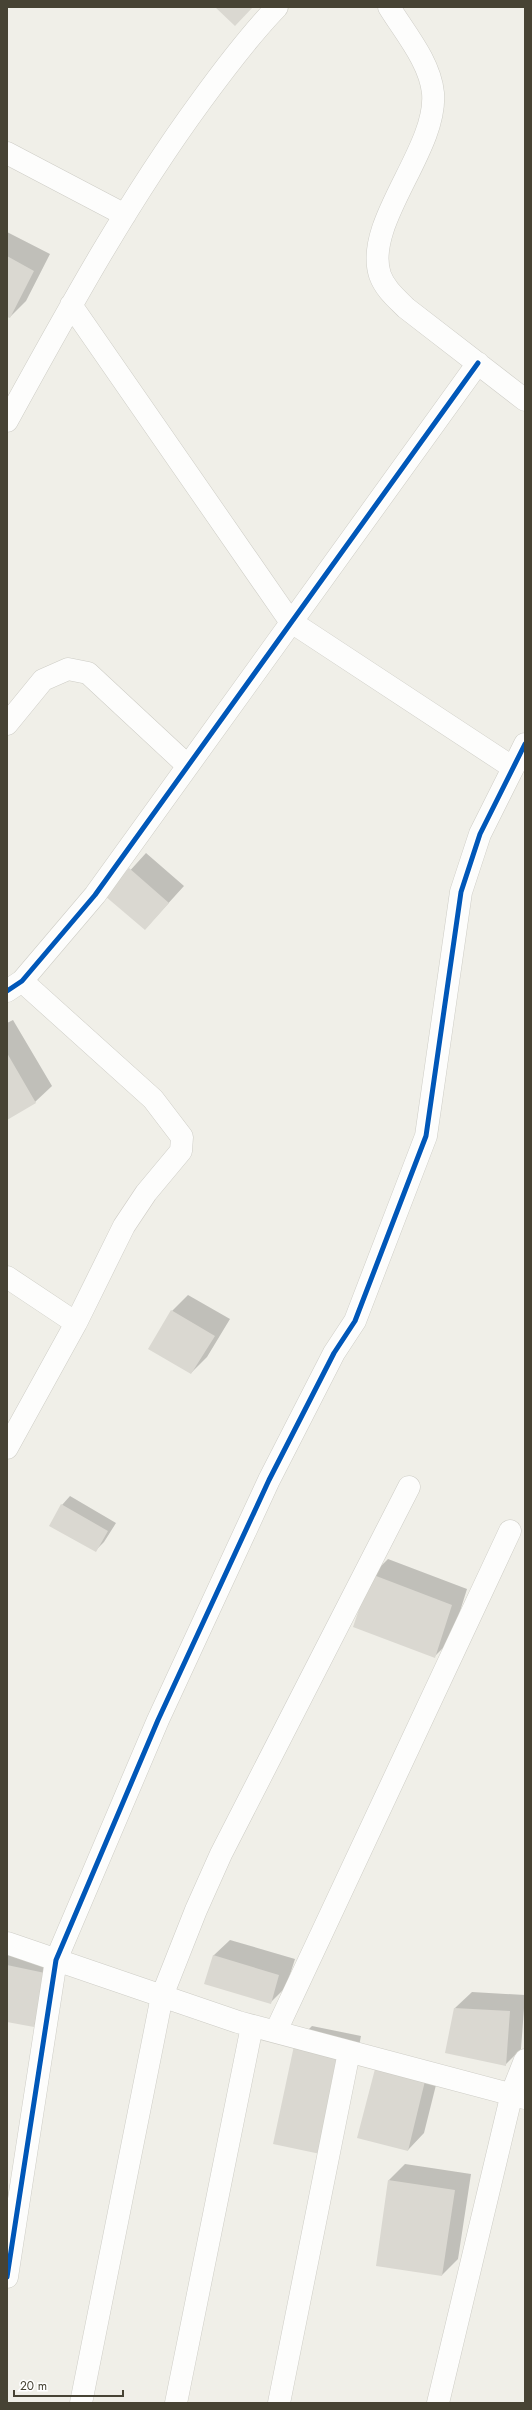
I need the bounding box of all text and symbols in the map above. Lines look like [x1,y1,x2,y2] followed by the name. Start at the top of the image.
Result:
[14,2372,123,2398] scale bar
[20,2377,47,2395] text: 20 m

